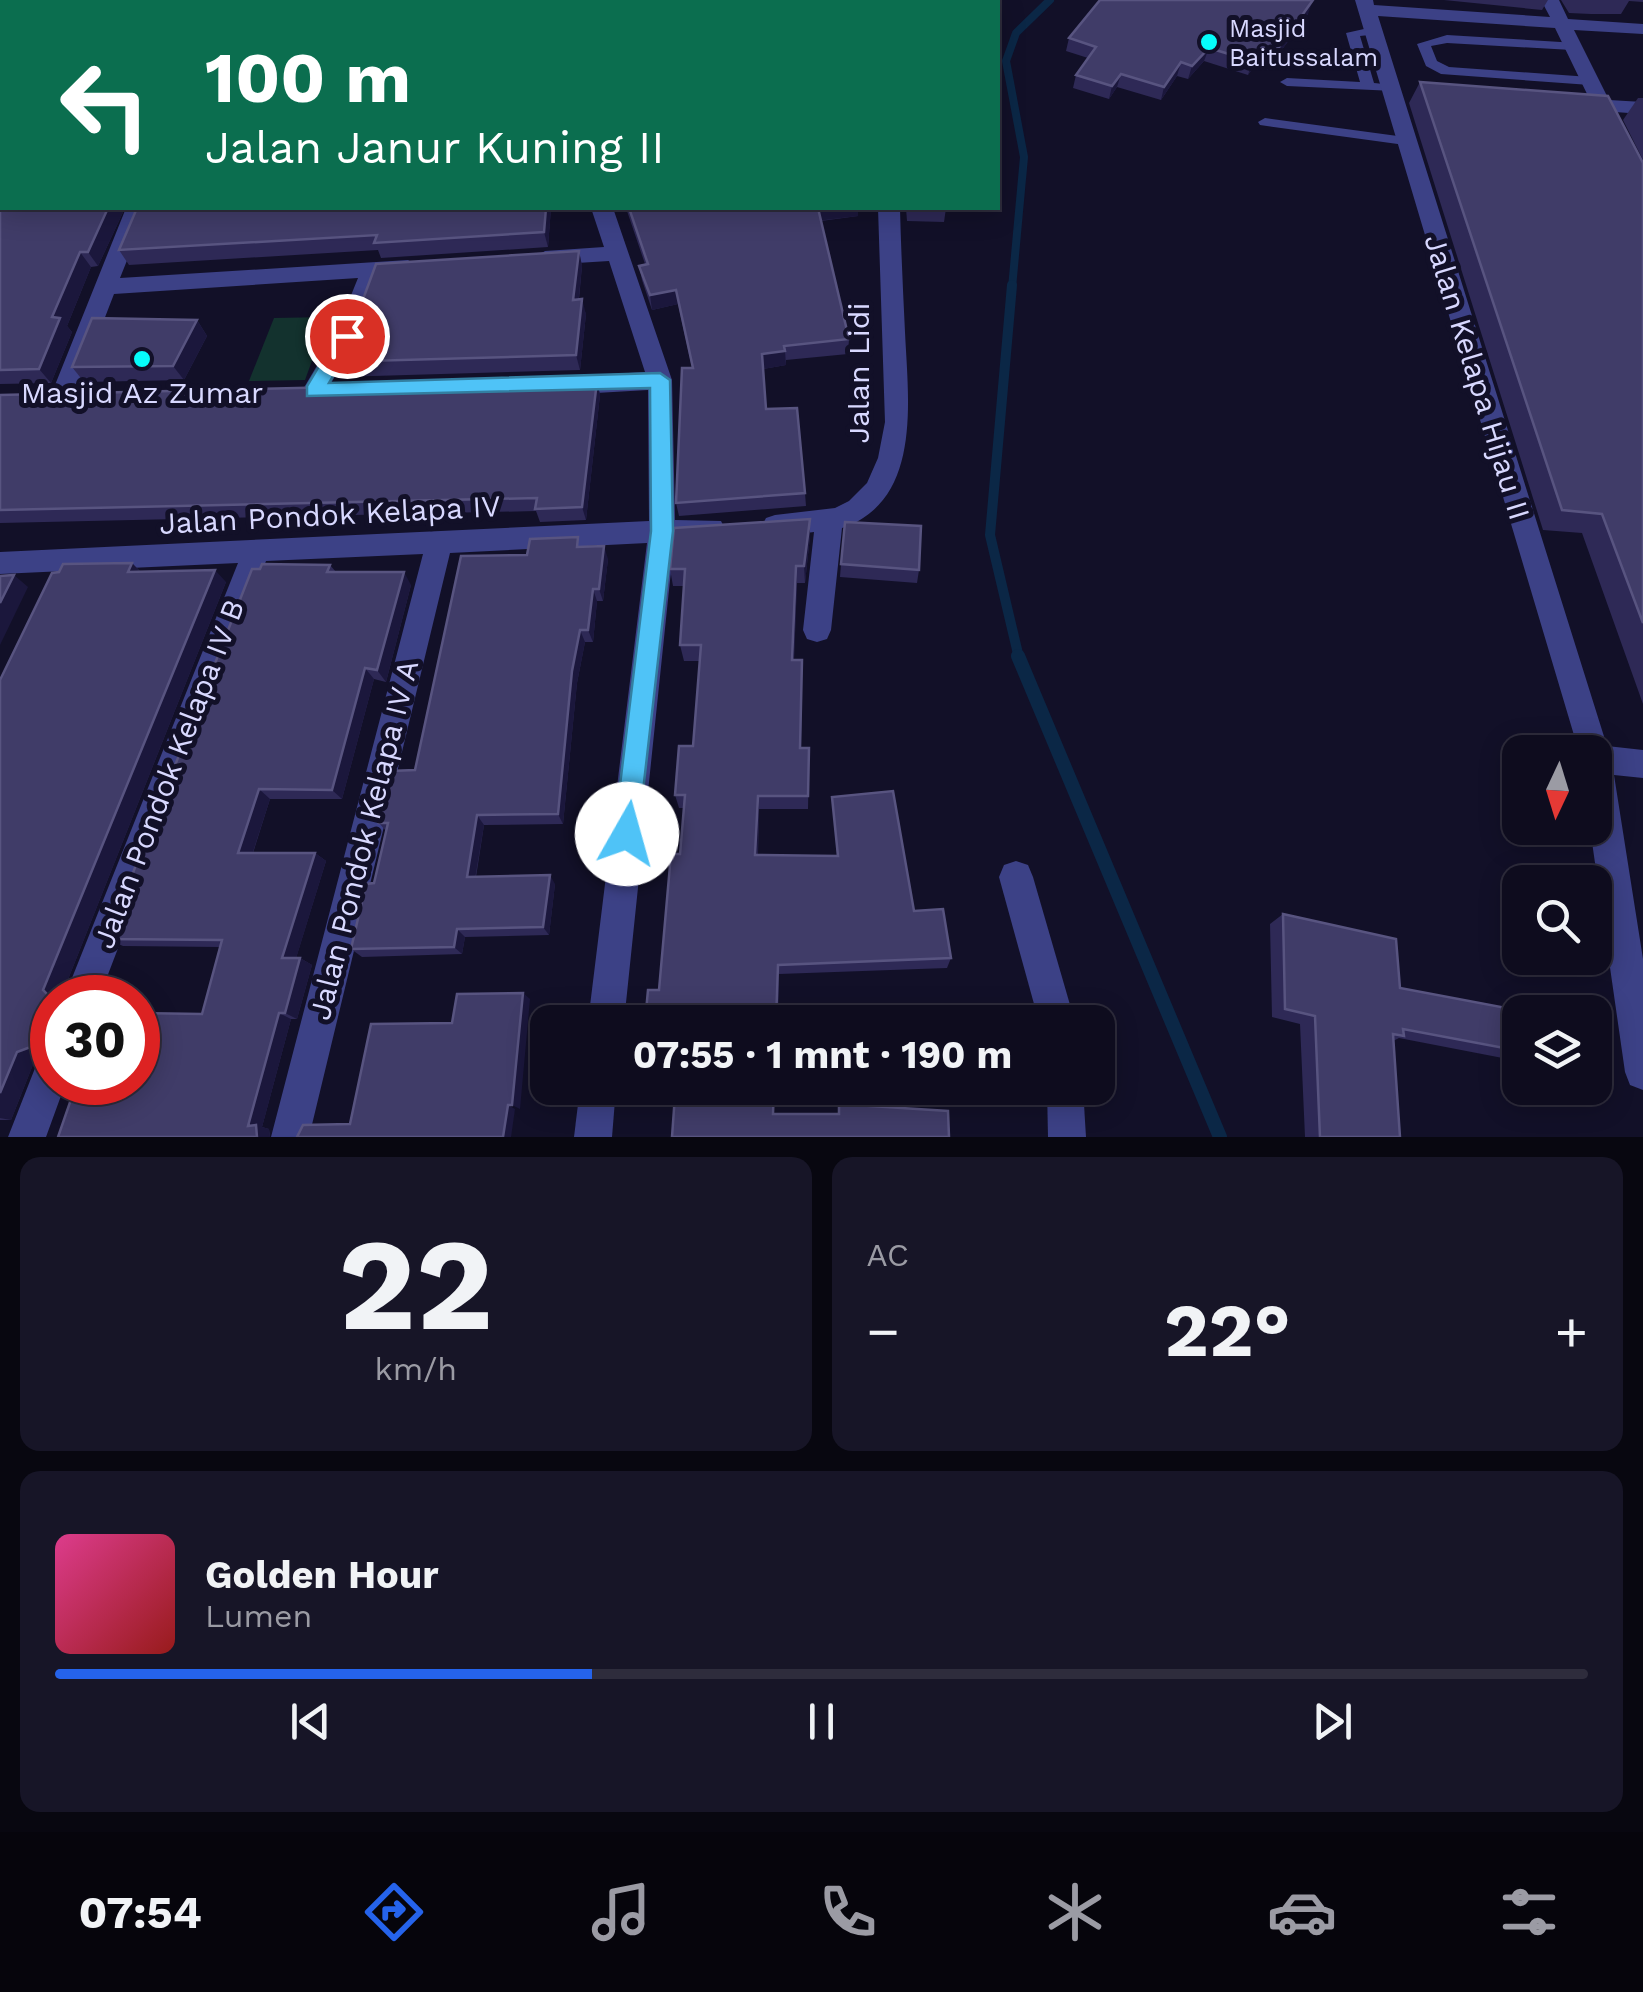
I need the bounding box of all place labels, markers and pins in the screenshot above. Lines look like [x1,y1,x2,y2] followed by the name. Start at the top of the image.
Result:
[1229,14,1378,72] place label: Masjid Baitussalam
[1198,31,1220,53] marker: Masjid Baitussalam
[305,294,390,379] pin
[131,348,153,370] marker: Masjid Az Zumar
[21,375,263,410] place label: Masjid Az Zumar

